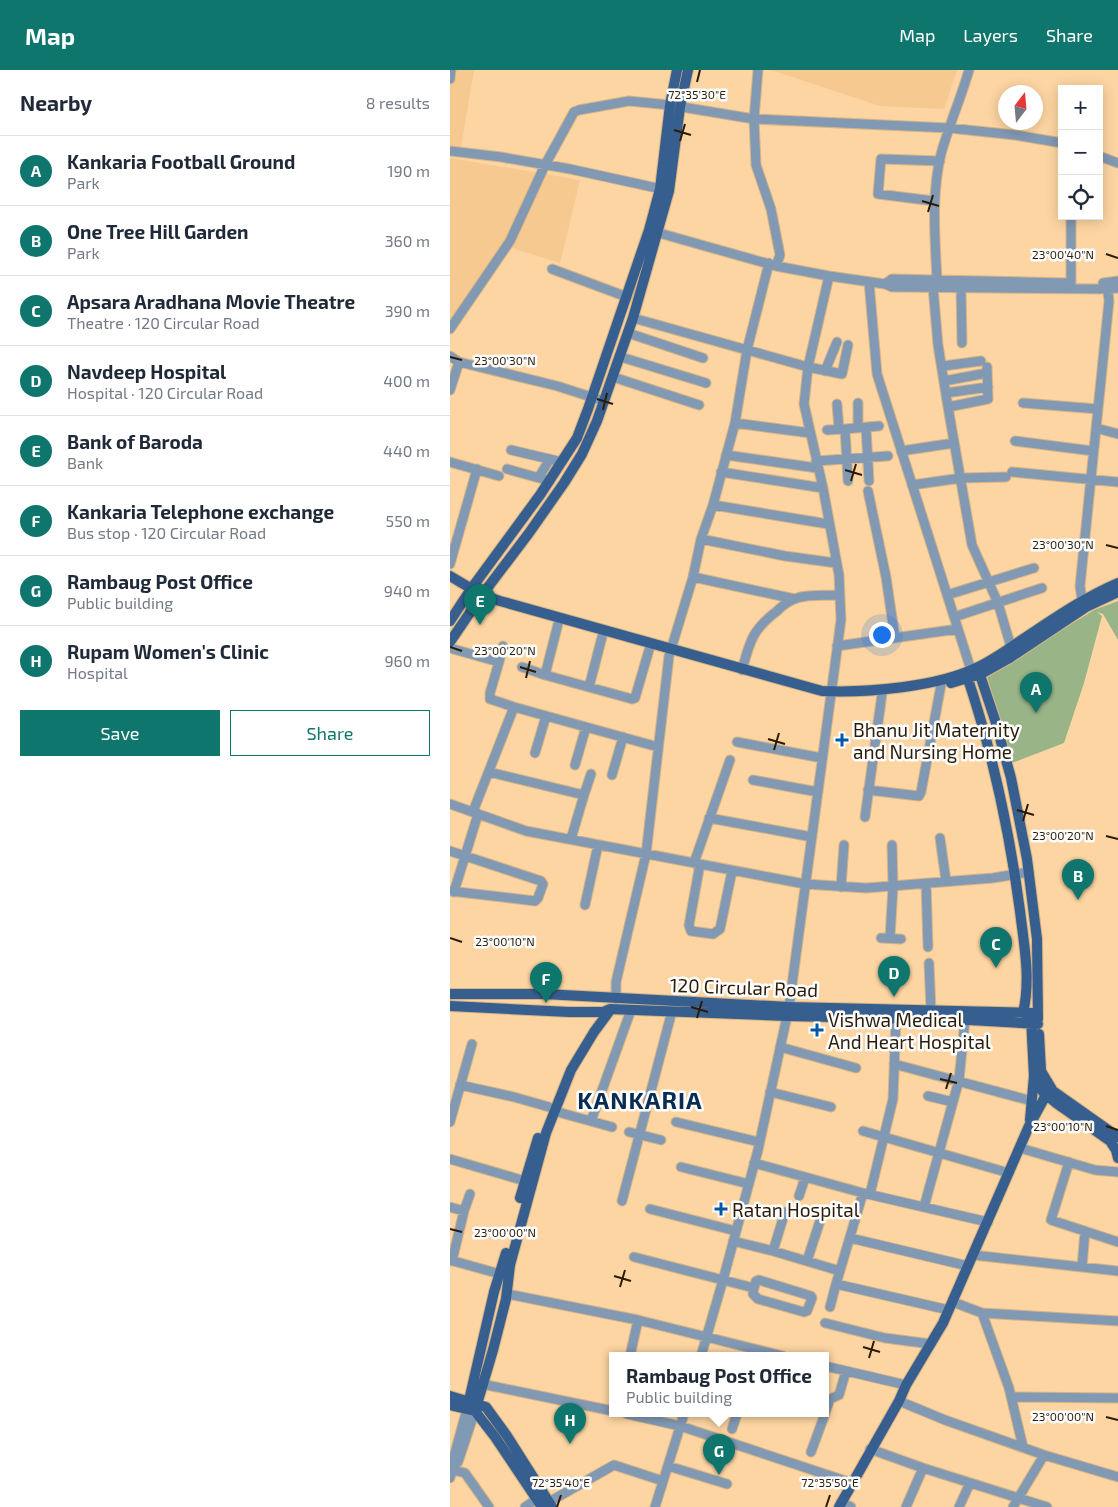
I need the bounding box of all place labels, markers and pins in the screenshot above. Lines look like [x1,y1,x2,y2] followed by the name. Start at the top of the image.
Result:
[464,584,496,625] pin: E
[1020,672,1052,713] pin: A
[853,718,1020,763] place label: Bhanu Jit Maternity and Nursing Home
[835,733,849,747] marker: Bhanu Jit Maternity and Nursing Home
[1062,859,1094,900] pin: B
[980,927,1012,968] pin: C
[878,956,910,997] pin: D
[530,962,562,1003] pin: F
[828,1008,991,1053] place label: Vishwa Medical And Heart Hospital
[810,1023,824,1037] marker: Vishwa Medical And Heart Hospital
[732,1198,860,1221] place label: Ratan Hospital
[714,1202,728,1216] marker: Ratan Hospital
[554,1403,586,1444] pin: H
[703,1434,735,1475] pin: G

